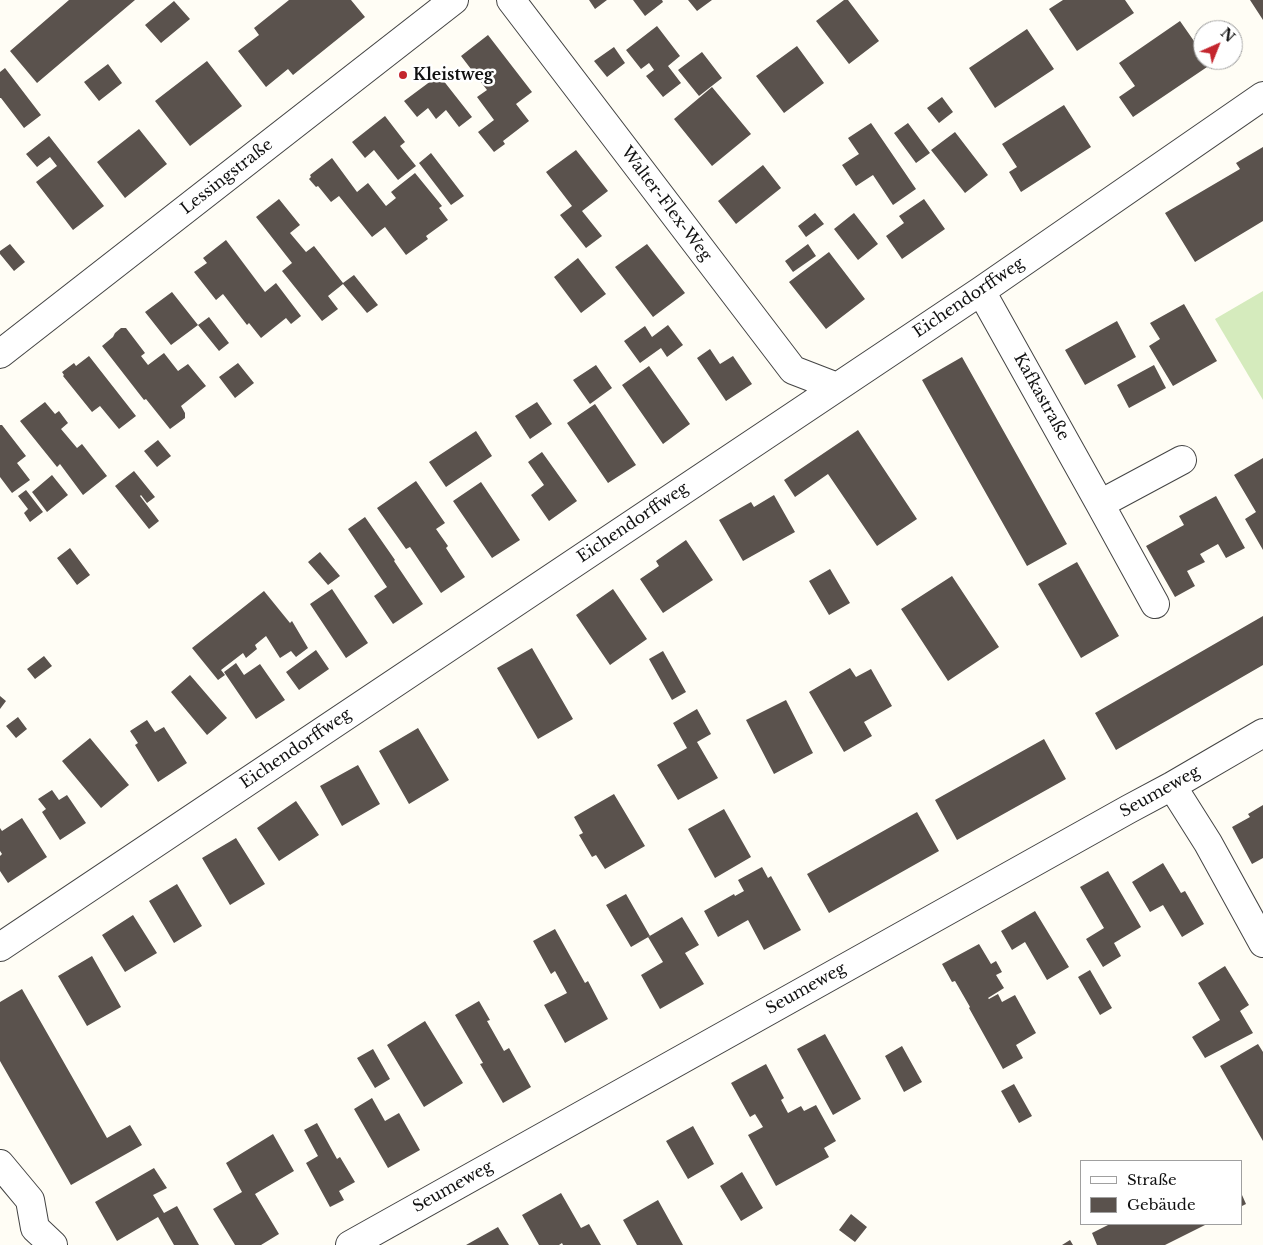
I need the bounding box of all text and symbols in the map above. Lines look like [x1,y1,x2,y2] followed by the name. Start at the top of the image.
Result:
[1193,20,1243,70] north arrow
[1217,24,1239,46] text: N
[413,65,494,85] place label: Kleistweg
[397,69,409,81] marker: Kleistweg
[177,135,277,219] street label: Lessingstraße
[617,143,715,265] street label: Walter-Flex-Weg
[910,254,1028,342] street label: Eichendorffweg
[1009,350,1073,444] street label: Kafkastraße
[574,479,692,567] street label: Eichendorffweg
[237,705,355,793] street label: Eichendorffweg
[1117,762,1203,822] street label: Seumeweg
[763,959,849,1019] street label: Seumeweg
[410,1157,496,1217] street label: Seumeweg
[1080,1160,1243,1225] legend
[1127,1170,1177,1189] text: Straße
[1127,1195,1196,1214] text: Gebäude

